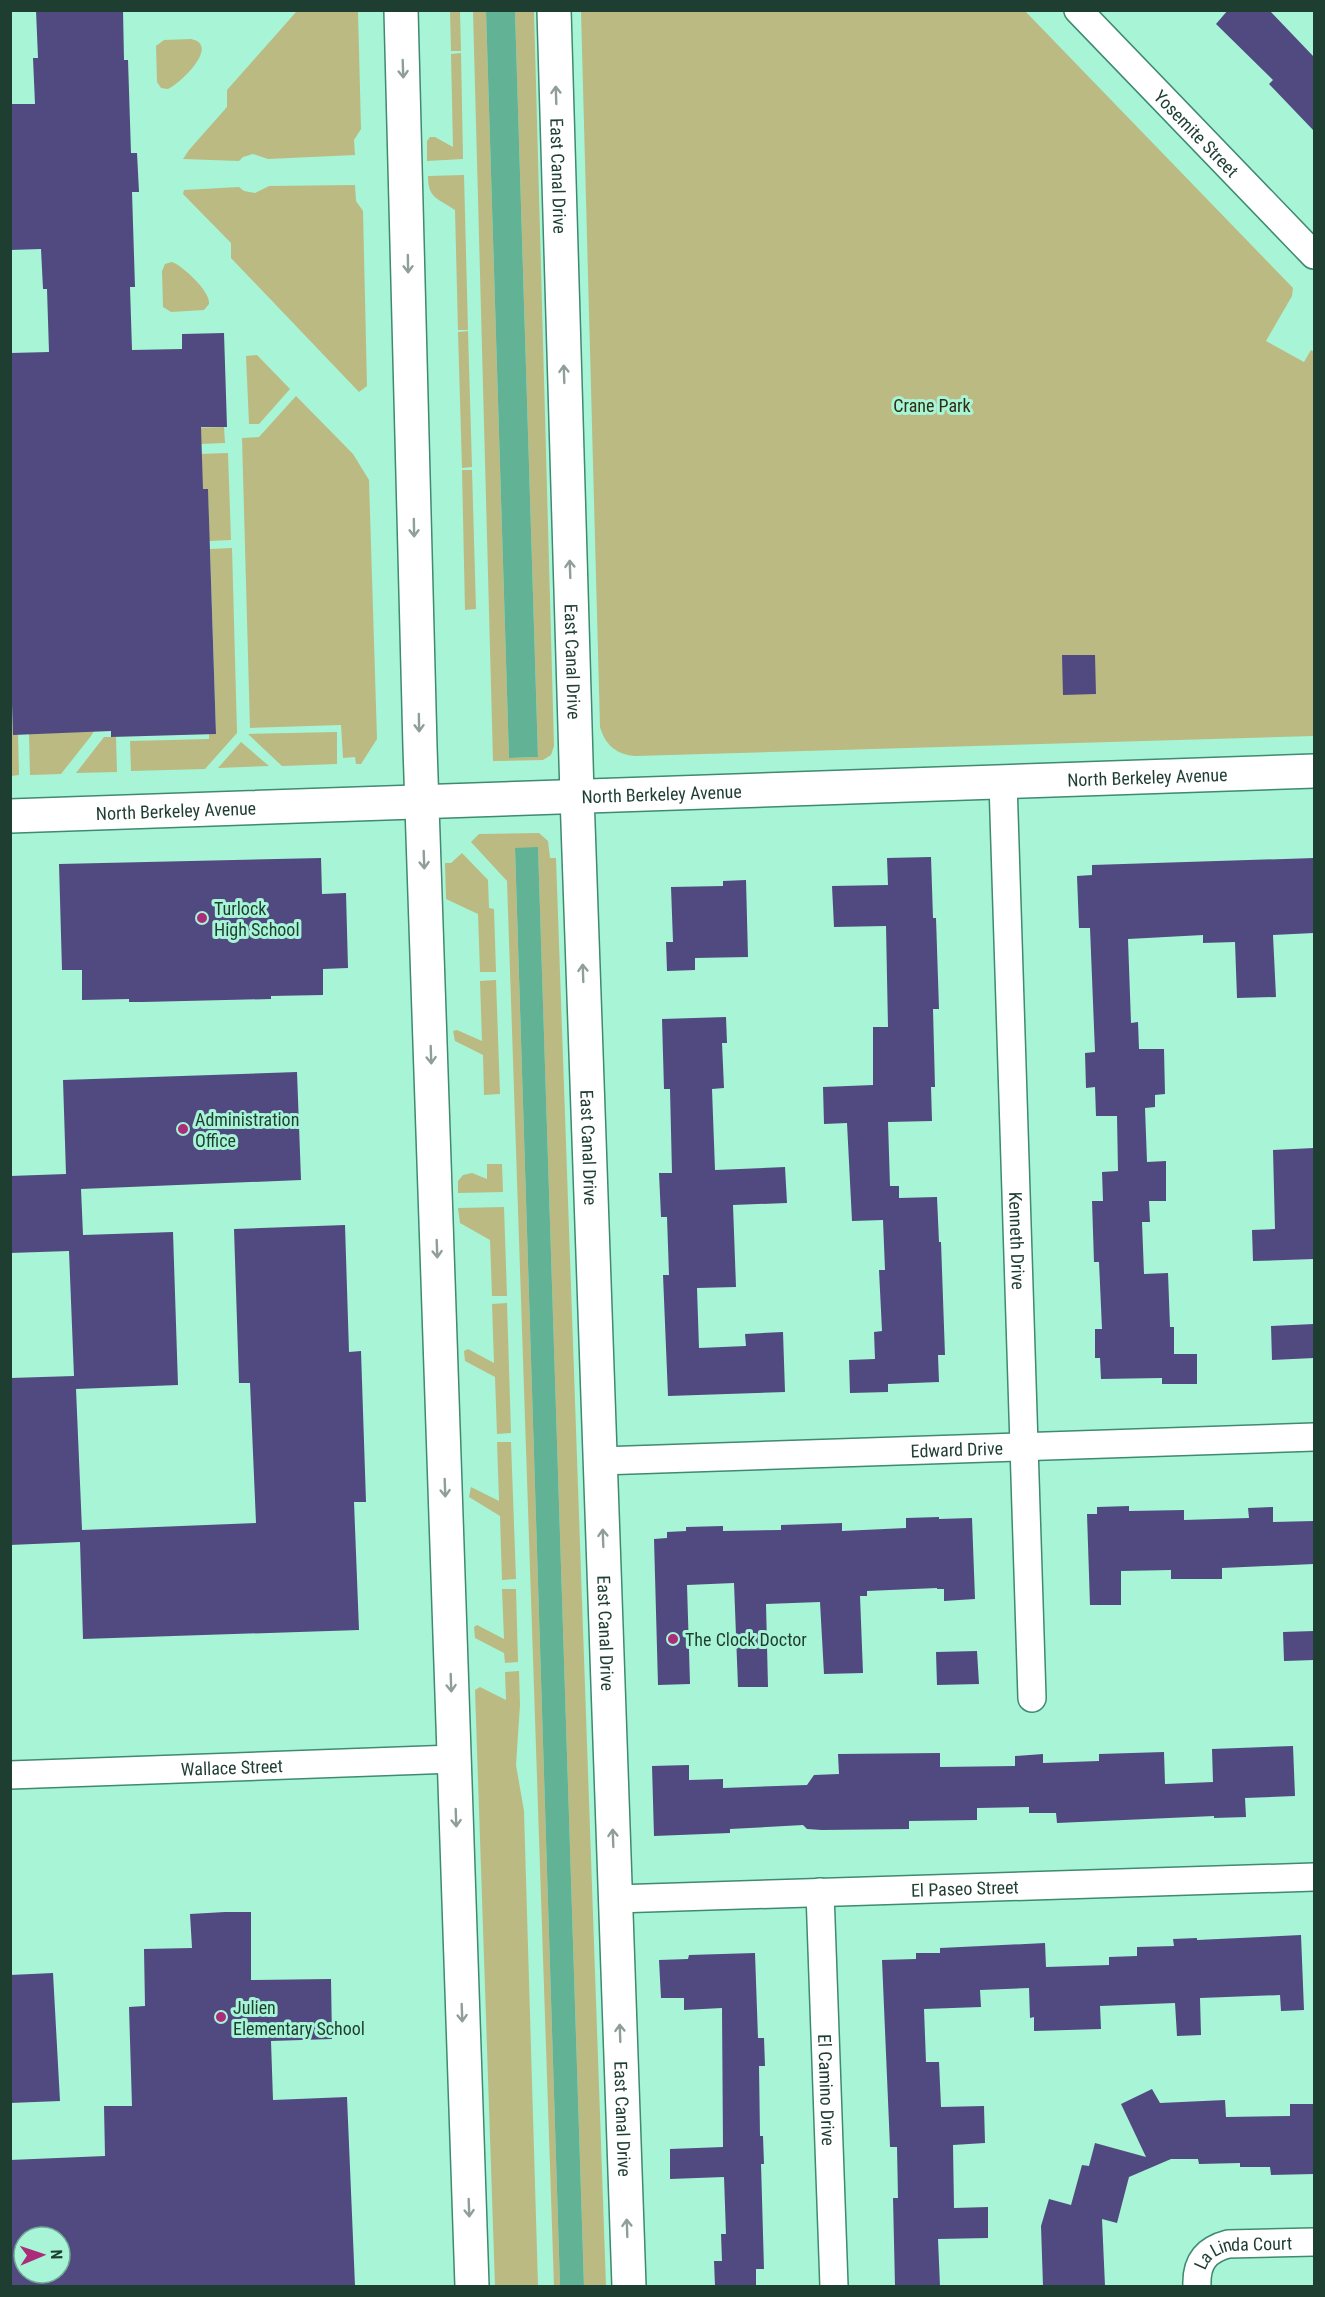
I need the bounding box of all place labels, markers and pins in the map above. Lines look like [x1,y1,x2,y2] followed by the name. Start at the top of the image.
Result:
[214,898,300,940] place label: Turlock High School
[195,911,209,925] marker: Turlock High School
[195,1109,299,1151] place label: Administration Office
[176,1122,190,1136] marker: Administration Office
[685,1629,807,1650] place label: The Clock Doctor
[666,1632,680,1646] marker: The Clock Doctor
[233,1997,365,2039] place label: Julien Elementary School
[214,2010,228,2024] marker: Julien Elementary School

